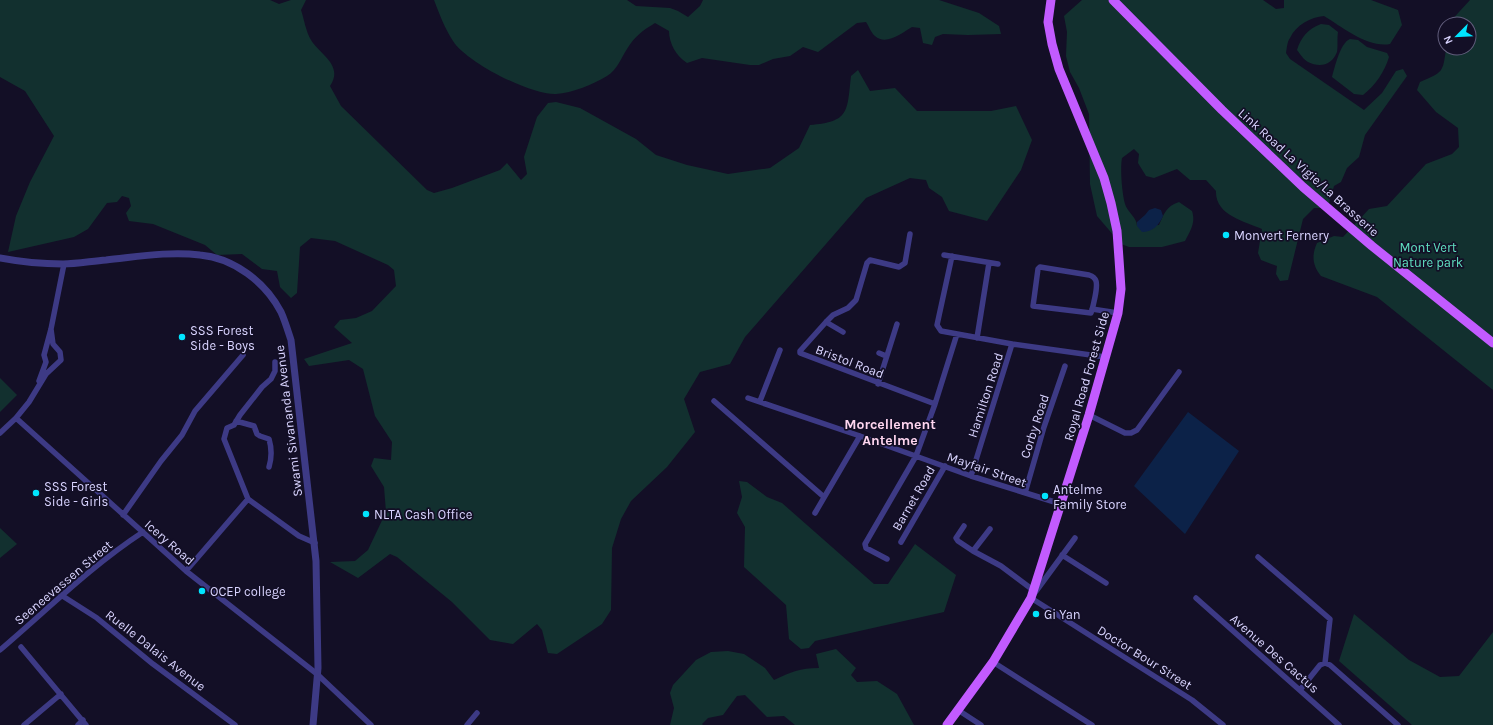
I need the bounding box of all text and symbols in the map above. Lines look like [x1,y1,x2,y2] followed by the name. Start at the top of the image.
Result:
[1437,16,1477,56] north arrow
[1441,34,1456,46] text: N
[1235,105,1382,240] street label: Link Road La Vigie/La Brasserie
[1234,228,1329,243] place label: Monvert Fernery
[1221,230,1231,240] marker: Monvert Fernery
[1393,240,1463,270] park label: Mont Vert Nature park
[1061,309,1112,443] street label: Royal Road Forest Side
[190,323,255,353] place label: SSS Forest Side - Boys
[177,332,187,342] marker: SSS Forest Side - Boys
[813,342,886,381] street label: Bristol Road
[272,344,305,498] street label: Swami Sivananda Avenue
[965,351,1006,439] street label: Hamilton Road
[1017,392,1052,460] street label: Corby Road
[844,416,936,449] district label: Morcellement Antelme
[945,449,1029,490] street label: Mayfair Street
[889,463,938,533] street label: Barnet Road
[44,479,108,509] place label: SSS Forest Side - Girls
[1053,482,1127,512] place label: Antelme Family Store
[31,488,41,498] marker: SSS Forest Side - Girls
[1040,491,1050,501] marker: Antelme Family Store
[374,507,473,522] place label: NLTA Cash Office
[361,509,371,519] marker: NLTA Cash Office
[142,517,198,568] street label: Icery Road
[11,537,115,628] street label: Seeneevassen Street
[210,584,286,599] place label: OCEP college
[197,586,207,596] marker: OCEP college
[103,607,209,694] street label: Ruelle Dalais Avenue
[1044,607,1081,622] place label: Gi Yan
[1031,609,1041,619] marker: Gi Yan
[1227,611,1322,696] street label: Avenue Des Cactus
[1095,622,1195,693] street label: Doctor Bour Street

